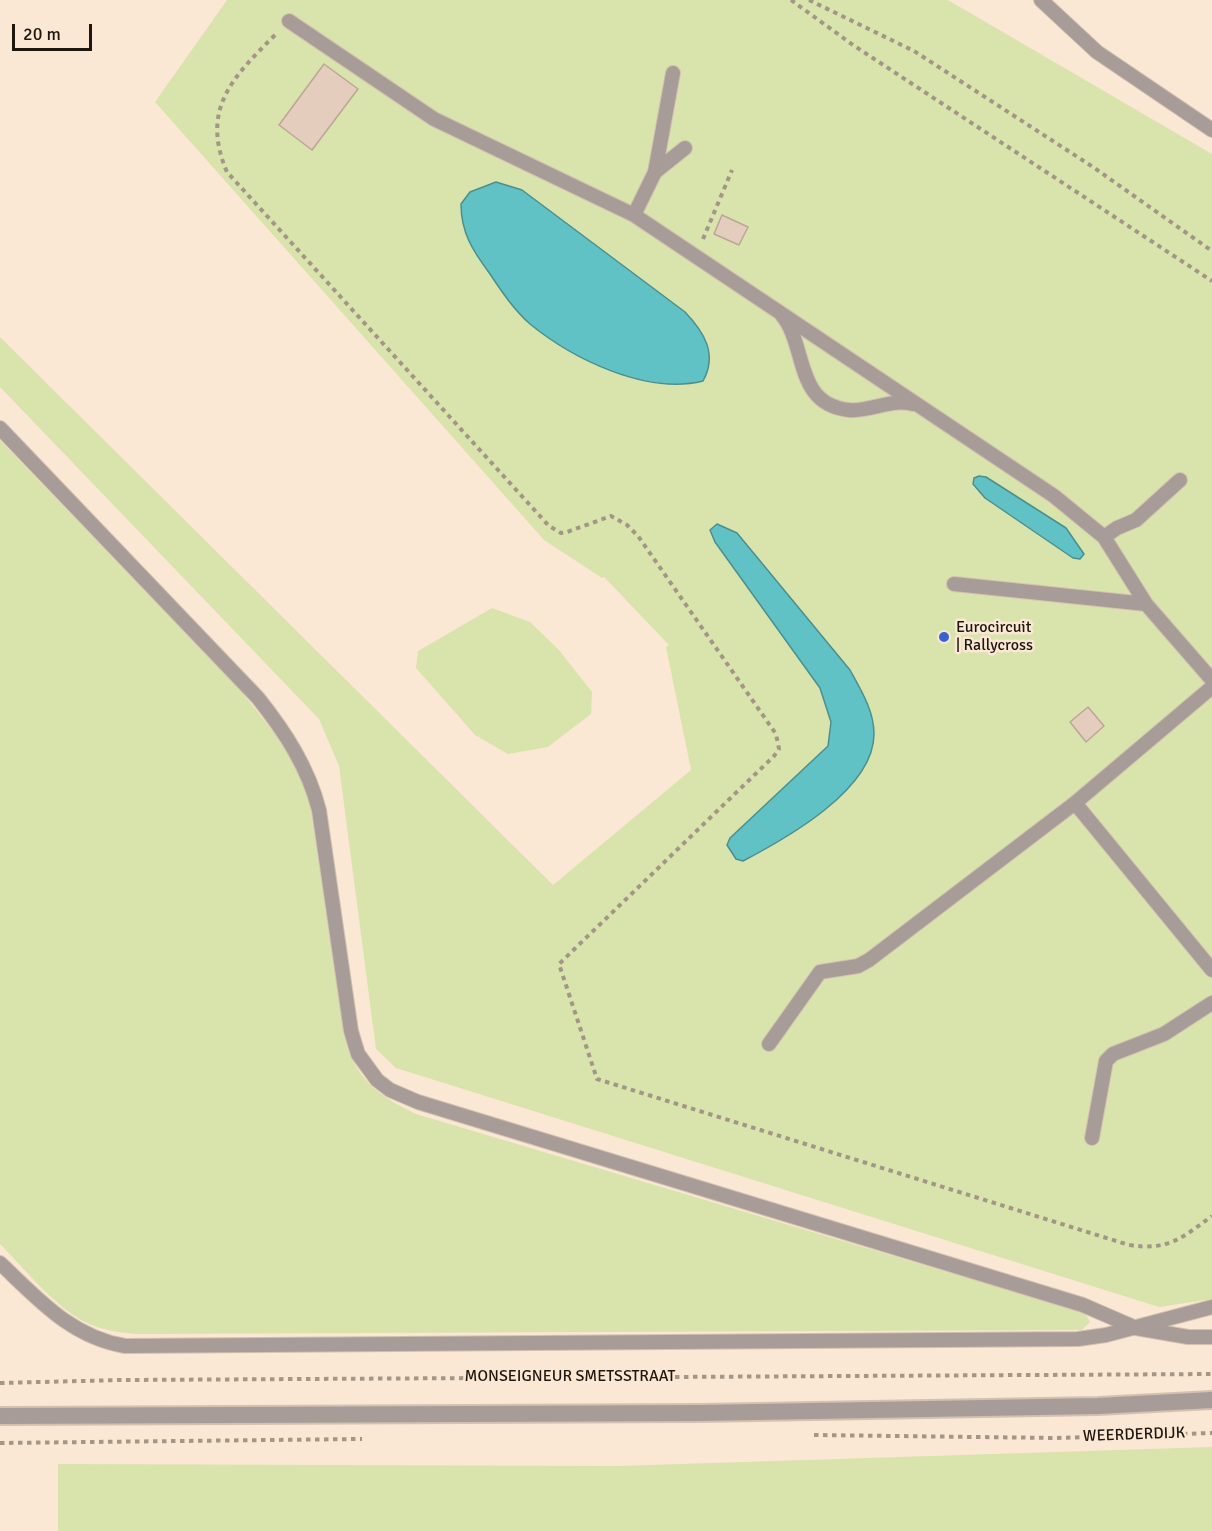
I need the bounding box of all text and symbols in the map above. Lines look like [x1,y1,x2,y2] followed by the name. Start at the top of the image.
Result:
[15,12,94,50] scale bar
[23,23,61,45] text: 20 m
[956,618,1033,656] place label: Eurocircuit | Rallycross
[937,630,951,644] marker: Eurocircuit | Rallycross
[465,1367,675,1387] street label: MONSEIGNEUR SMETSSTRAAT
[1083,1424,1185,1446] street label: WEERDERDIJK

